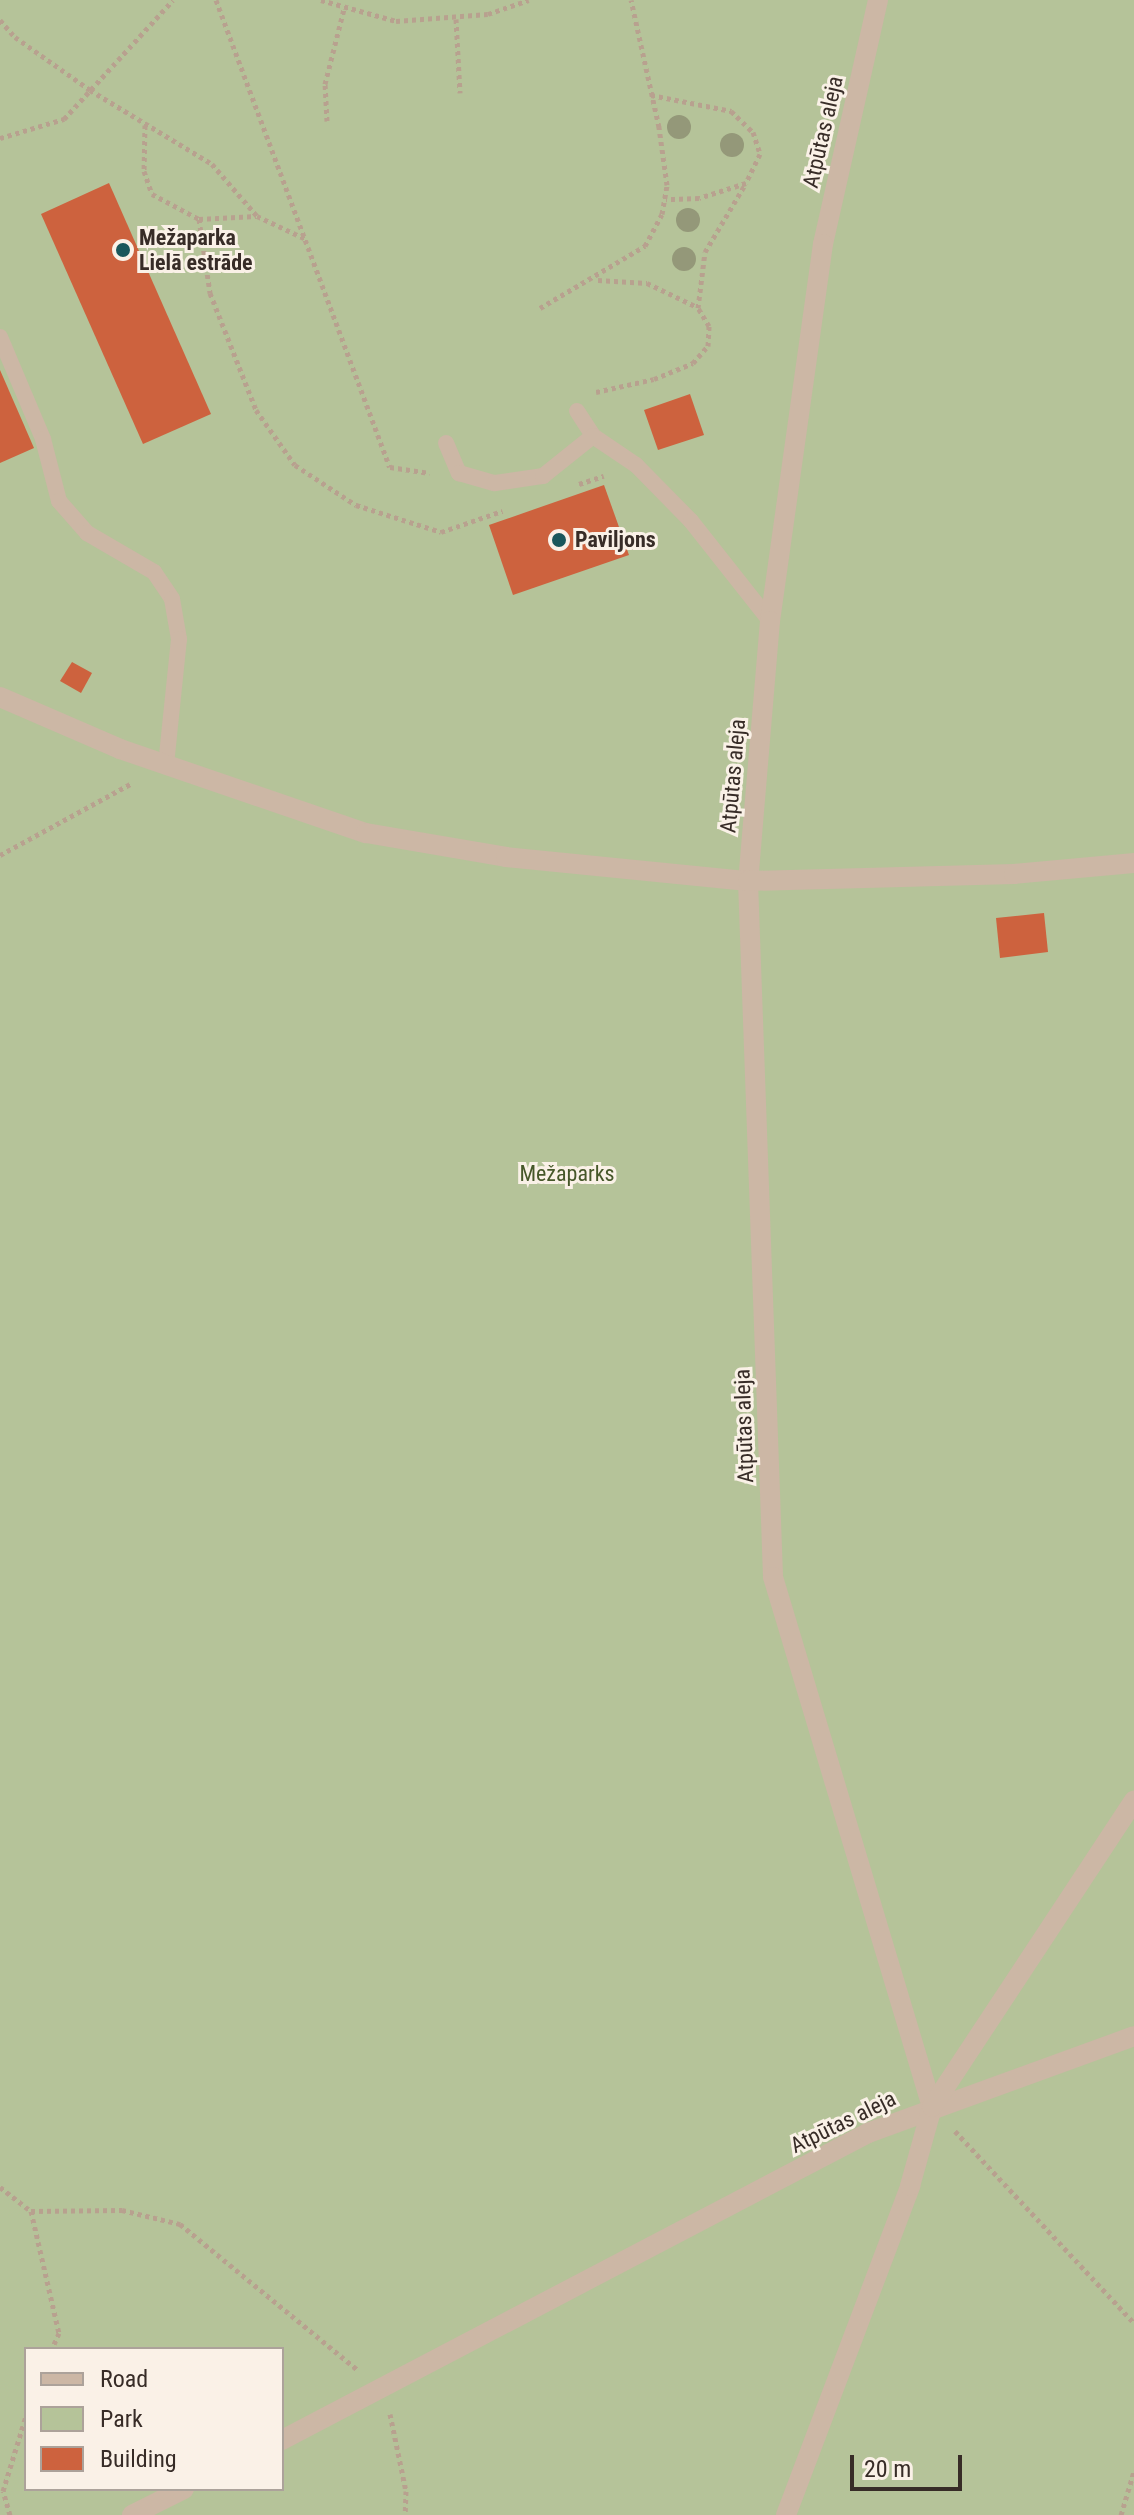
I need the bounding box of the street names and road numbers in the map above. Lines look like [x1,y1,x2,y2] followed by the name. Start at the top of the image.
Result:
[797,73,849,191] street label: Atpūtas aleja
[715,718,751,834] street label: Atpūtas aleja
[729,1369,759,1483] street label: Atpūtas aleja
[786,2085,900,2159] street label: Atpūtas aleja

